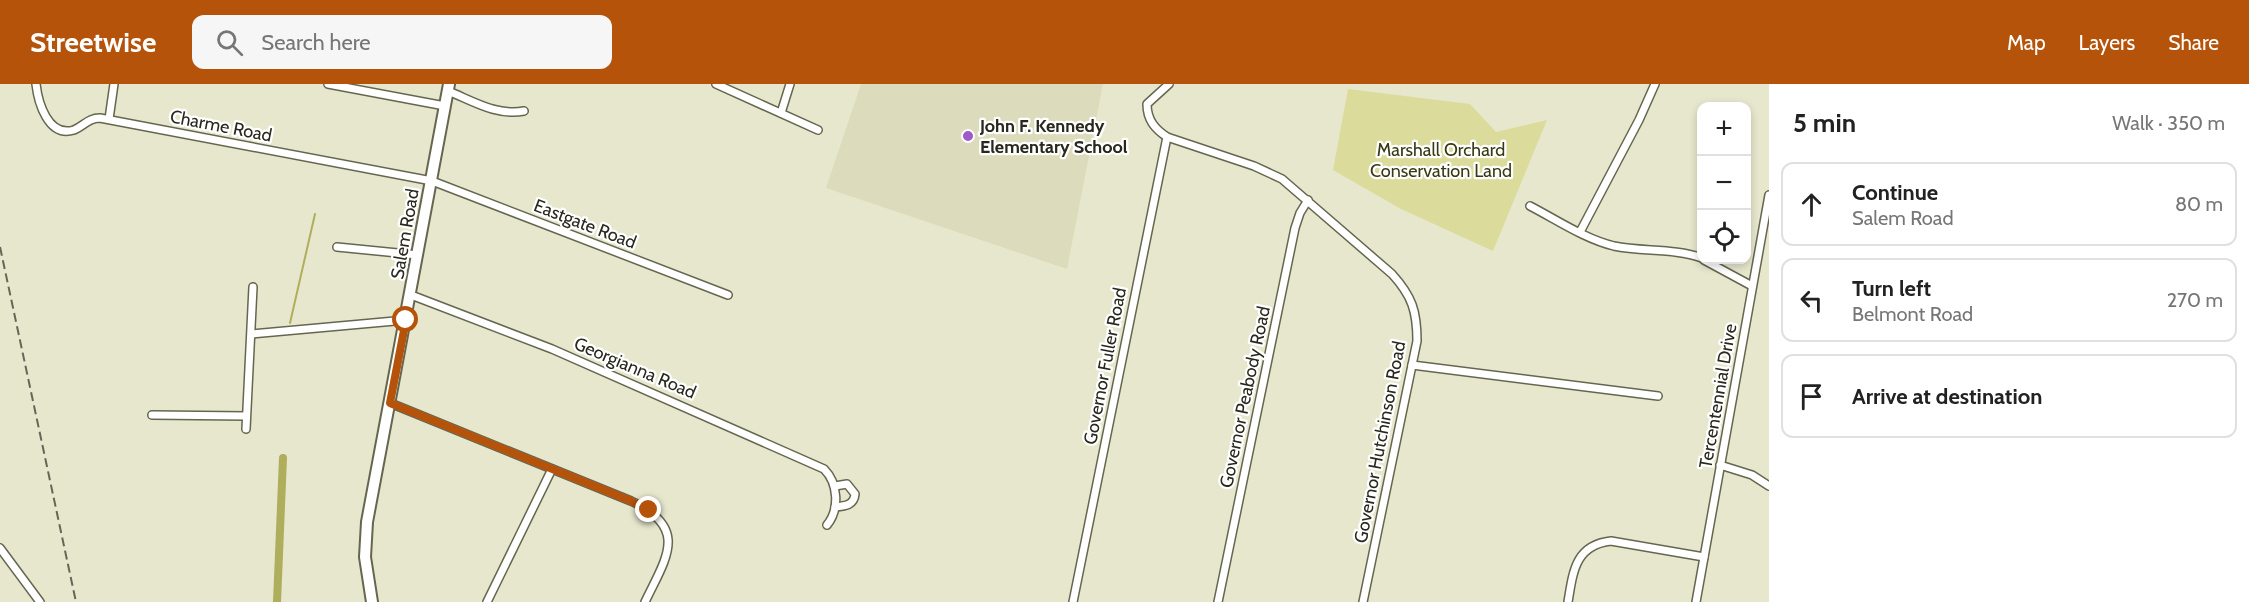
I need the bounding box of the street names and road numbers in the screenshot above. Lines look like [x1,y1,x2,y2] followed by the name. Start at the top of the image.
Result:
[168,105,274,147] street label: Charme Road
[386,187,424,281] street label: Salem Road
[531,194,639,254] street label: Eastgate Road
[1079,286,1131,446] street label: Governor Fuller Road
[1215,304,1275,490] street label: Governor Peabody Road
[1694,322,1742,470] street label: Tercentennial Drive
[571,332,699,404] street label: Georgianna Road
[1350,339,1410,545] street label: Governor Hutchinson Road

